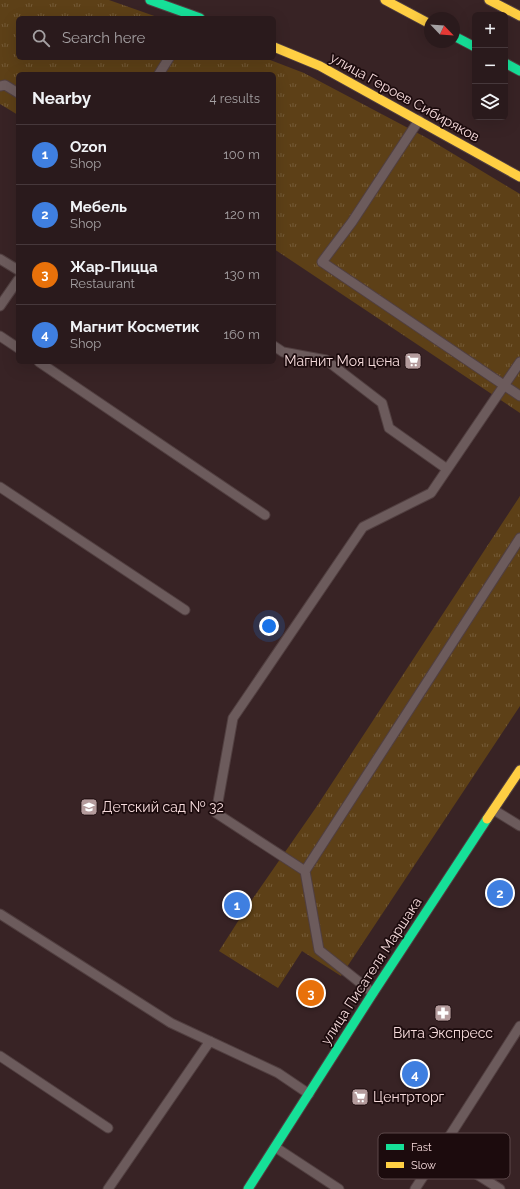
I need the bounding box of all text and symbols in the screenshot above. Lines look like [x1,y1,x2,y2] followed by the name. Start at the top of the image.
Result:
[424,12,460,48] north arrow
[472,12,508,120] map controls
[472,12,508,48] button: +
[16,16,276,60] search box
[30,27,52,49] icon: search
[62,29,145,47] text: Search here
[472,48,508,84] button: −
[328,49,482,145] street label: улица Героев Сибиряков
[472,84,508,120] button: layers
[32,88,91,108] text: Nearby
[209,91,260,106] text: 4 results
[70,138,107,156] text: Ozon
[42,147,48,162] text: 1
[223,147,260,162] text: 100 m
[70,156,101,171] text: Shop
[70,198,127,216] text: Мебель
[41,207,49,222] text: 2
[224,207,260,222] text: 120 m
[70,216,101,231] text: Shop
[70,258,158,276] text: Жар-Пицца
[41,267,49,282] text: 3
[224,267,260,282] text: 130 m
[70,276,135,291] text: Restaurant
[70,318,200,336] text: Магнит Косметик
[41,327,49,342] text: 4
[223,327,260,342] text: 160 m
[70,336,101,351] text: Shop
[403,351,423,371] supermarket icon: Магнит Моя цена
[284,353,400,369] place label: Магнит Моя цена
[259,616,279,636] your location
[79,797,99,817] school or university icon: Детский сад № 32
[102,799,224,815] place label: Детский сад № 32
[487,878,513,908] pin: 2
[224,890,250,920] pin: 1
[317,894,425,1048] street label: улица Писателя Маршака
[298,978,324,1008] pin: 3
[433,1003,453,1023] pharmacy icon: Вита Экспресс
[393,1025,493,1041] place label: Вита Экспресс
[402,1059,428,1089] pin: 4
[350,1087,370,1107] supermarket icon: Центрторг
[373,1089,445,1105] place label: Центрторг
[378,1133,510,1179] legend
[411,1141,432,1154] text: Fast
[411,1159,436,1172] text: Slow

